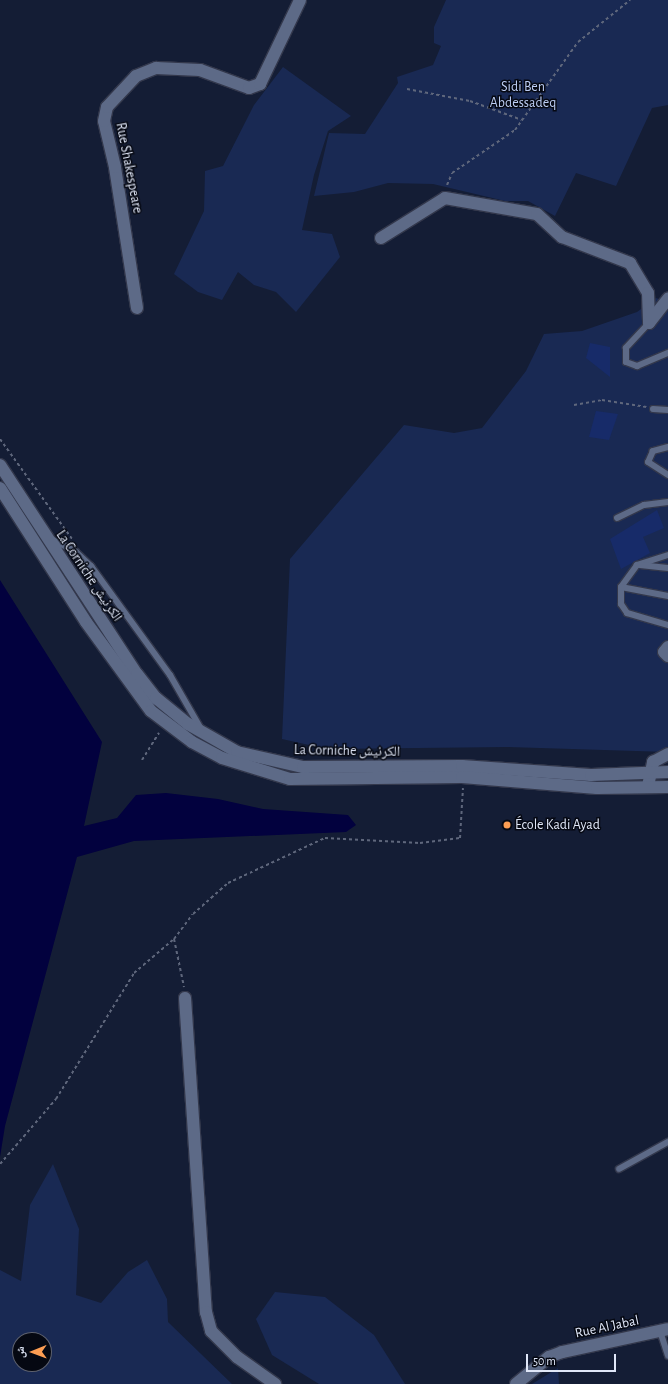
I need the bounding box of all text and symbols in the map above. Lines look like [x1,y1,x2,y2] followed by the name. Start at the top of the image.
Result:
[490,79,556,112] park label: Sidi Ben Abdessadeq
[112,121,146,215] street label: Rue Shakespeare
[52,527,126,625] street label: La Corniche الكرنيش
[294,742,400,760] street label: La Corniche الكرنيش
[515,817,600,833] place label: École Kadi Ayad
[502,820,512,830] marker: École Kadi Ayad
[574,1312,640,1342] street label: Rue Al Jabal
[12,1332,52,1372] north arrow
[15,1346,26,1358] text: ش
[528,1346,618,1372] scale bar
[533,1355,556,1367] text: 50 m

